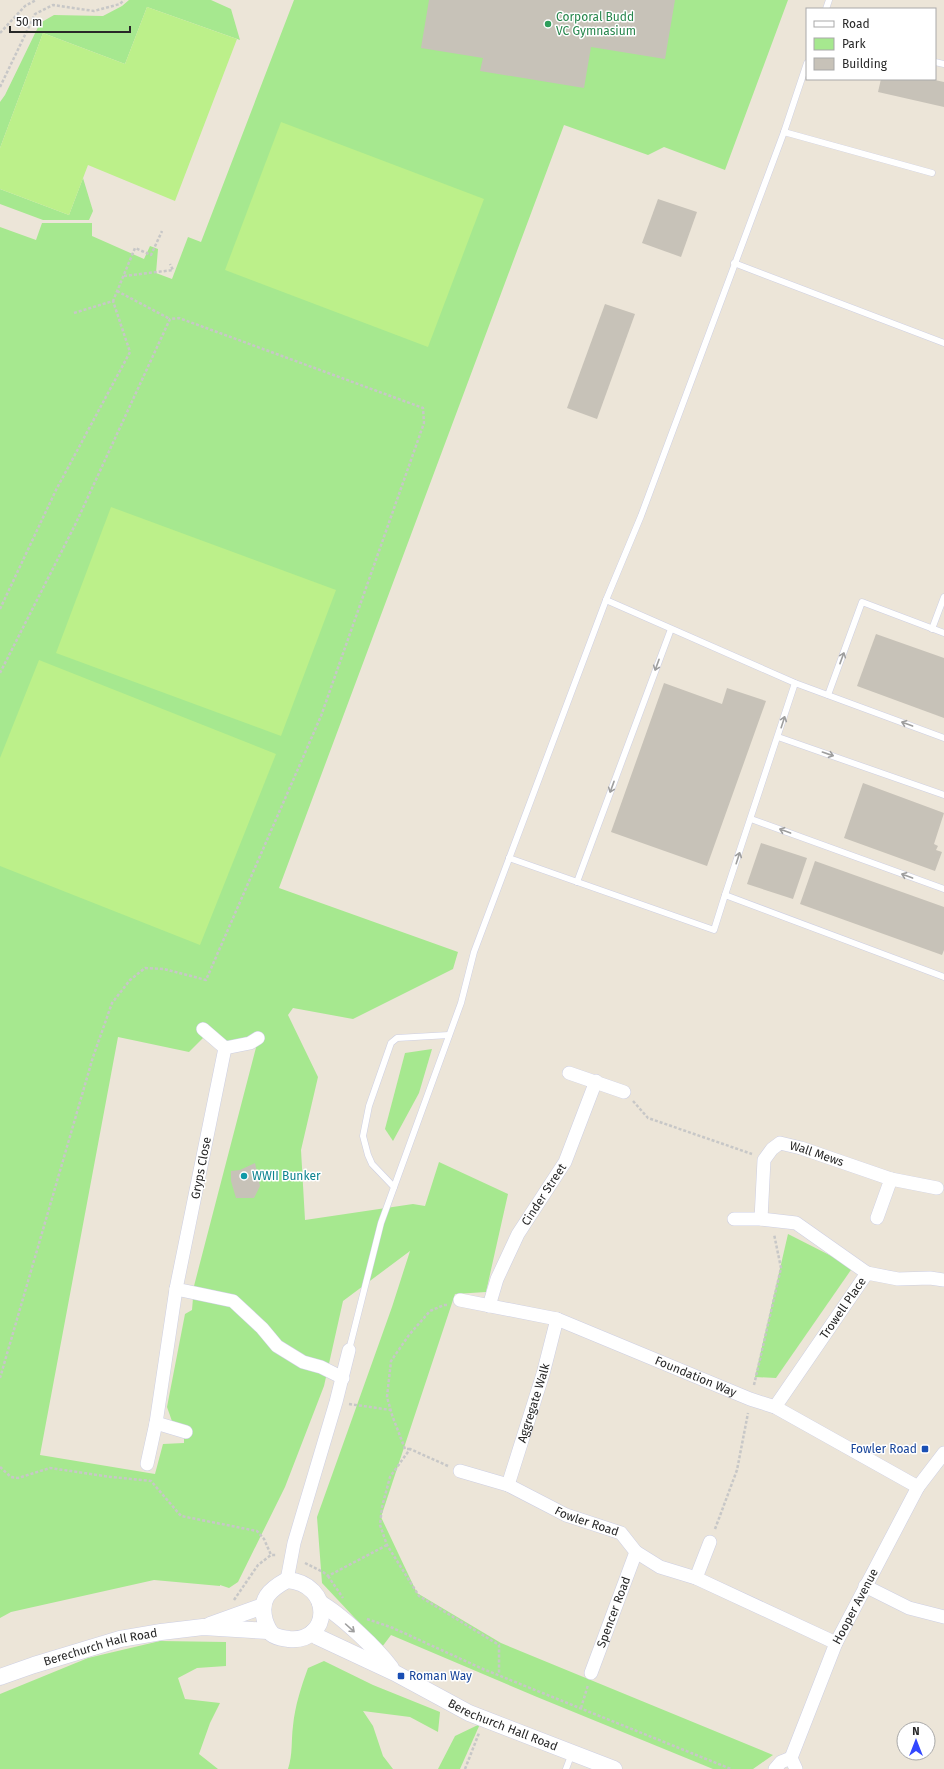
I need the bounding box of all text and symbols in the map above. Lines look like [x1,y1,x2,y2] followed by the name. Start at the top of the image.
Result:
[10,8,130,34] scale bar
[806,8,936,80] legend
[556,10,636,38] place label: Corporal Budd VC Gymnasium
[16,15,42,29] text: 50 m
[842,17,870,31] text: Road
[543,19,553,29] marker: Corporal Budd VC Gymnasium
[842,37,866,51] text: Park
[842,57,888,71] text: Building
[838,652,846,664] one-way arrow
[653,659,661,671] one-way arrow
[780,715,787,728] one-way arrow
[902,720,914,728] one-way arrow
[821,751,833,759] one-way arrow
[608,781,616,793] one-way arrow
[780,827,792,835] one-way arrow
[734,853,742,865] one-way arrow
[901,872,914,879] one-way arrow
[188,1136,214,1200] street label: Gryps Close
[788,1139,846,1169] street label: Wall Mews
[518,1160,570,1228] street label: Cinder Street
[252,1169,321,1183] place label: WWII Bunker
[239,1171,249,1181] marker: WWII Bunker
[817,1275,869,1341] street label: Trowell Place
[653,1353,739,1400] street label: Foundation Way
[515,1361,553,1444] street label: Aggregate Walk
[850,1442,917,1456] place label: Fowler Road
[920,1444,930,1454] marker: Fowler Road
[552,1503,620,1539] street label: Fowler Road
[830,1566,881,1647] street label: Hooper Avenue
[594,1575,633,1650] street label: Spencer Road
[345,1623,355,1632] one-way arrow
[42,1626,158,1669] street label: Berechurch Hall Road
[409,1669,472,1683] place label: Roman Way
[396,1671,406,1681] marker: Roman Way
[446,1696,560,1754] street label: Berechurch Hall Road
[896,1721,936,1761] north arrow
[912,1725,920,1738] text: N

